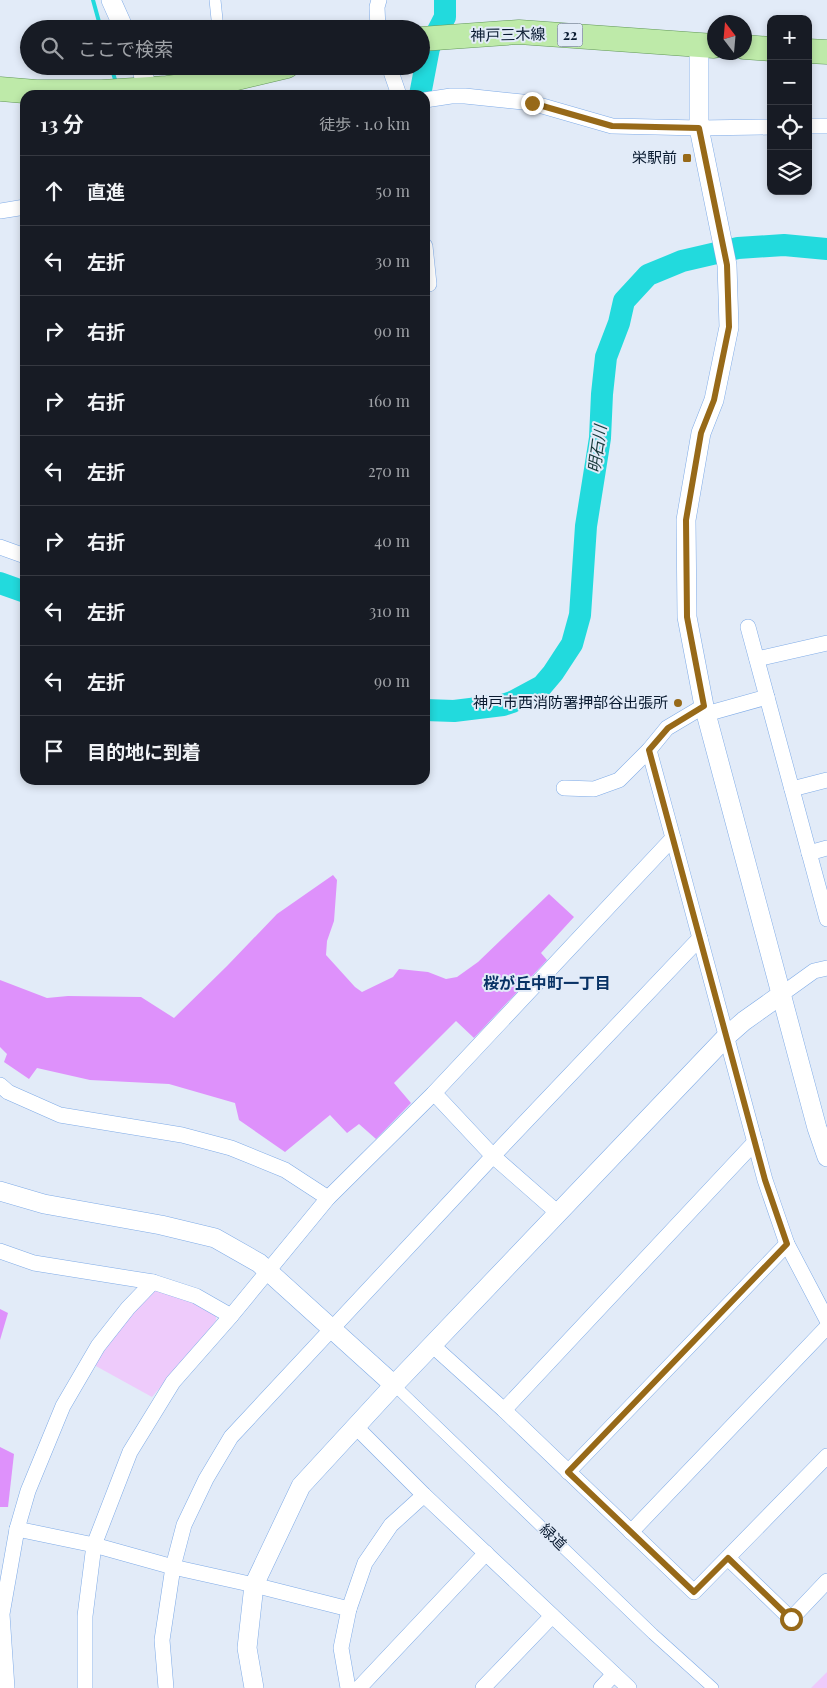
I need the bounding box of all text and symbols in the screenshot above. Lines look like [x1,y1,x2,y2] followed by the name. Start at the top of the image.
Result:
[707,15,752,60] north arrow
[767,15,812,195] map controls
[767,15,812,60] button: +
[20,20,430,75] search box
[470,23,546,45] street label: 神戸三木線
[558,24,582,46] road number: 22
[38,34,66,62] icon: search
[78,35,173,61] text: ここで検索
[767,60,812,105] button: −
[521,92,544,115] route end
[767,105,812,150] button: locate
[40,109,84,137] text: 13 分
[319,113,410,134] text: 徒歩 · 1.0 km
[632,147,677,167] place label: 栄駅前
[767,150,812,195] button: layers
[681,152,693,164] marker: 栄駅前
[40,177,68,205] icon: ahead
[87,178,125,204] text: 直進
[376,180,410,201] text: 50 m
[40,247,68,275] icon: left
[87,248,125,274] text: 左折
[375,250,410,271] text: 30 m
[40,317,68,345] icon: right
[87,318,125,344] text: 右折
[374,320,410,341] text: 90 m
[40,387,68,415] icon: right
[87,388,125,414] text: 右折
[368,390,410,411] text: 160 m
[583,422,611,474] water label: 明石川
[40,457,68,485] icon: left
[87,458,125,484] text: 左折
[368,460,410,481] text: 270 m
[40,527,68,555] icon: right
[87,528,125,554] text: 右折
[374,530,410,551] text: 40 m
[40,597,68,625] icon: left
[87,598,125,624] text: 左折
[369,600,410,621] text: 310 m
[40,667,68,695] icon: left
[87,668,125,694] text: 左折
[374,670,410,691] text: 90 m
[473,692,668,712] place label: 神戸市西消防署押部谷出張所
[672,697,684,709] marker: 神戸市西消防署押部谷出張所
[40,737,68,765] icon: arrive
[87,738,201,764] text: 目的地に到着
[483,972,611,993] district label: 桜が丘中町一丁目
[536,1519,571,1554] street label: 緑道
[780,1608,803,1631] route start

